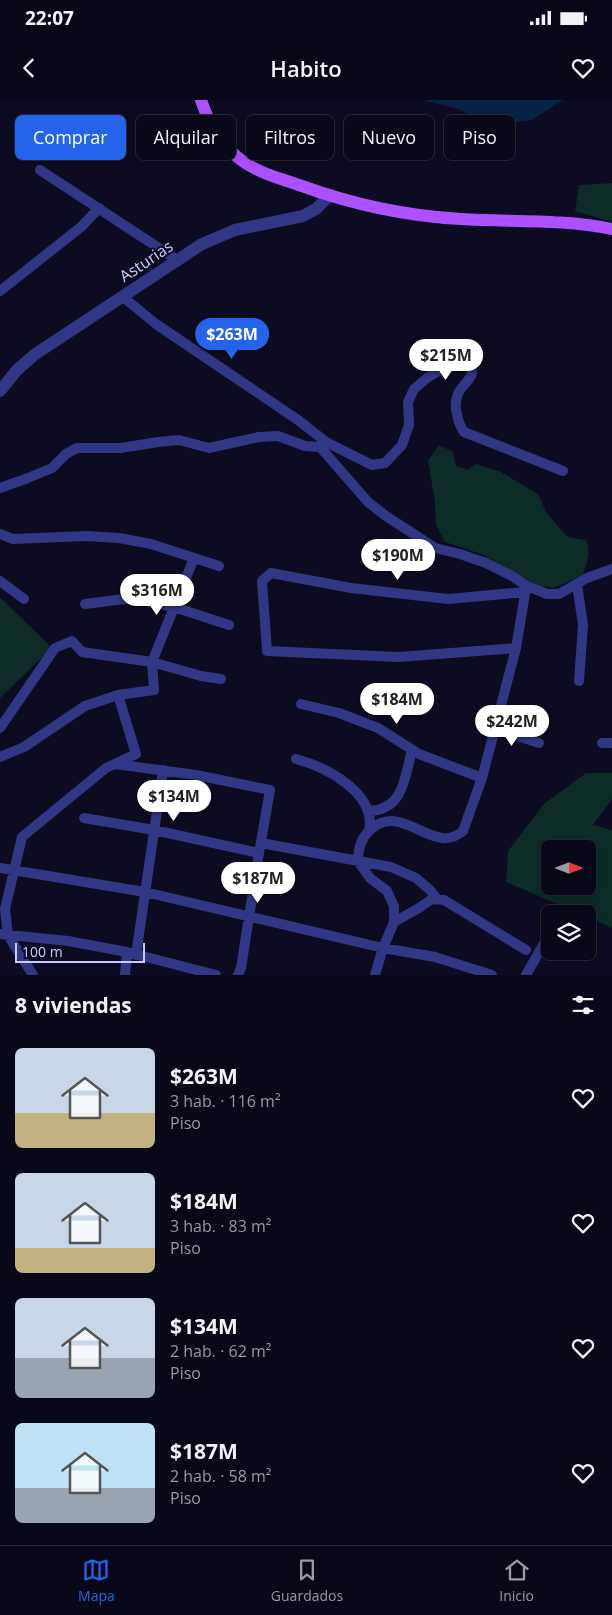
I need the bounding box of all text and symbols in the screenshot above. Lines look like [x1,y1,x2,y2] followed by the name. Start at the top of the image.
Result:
[25,5,74,31] text: 22:07
[270,53,342,83] text: Habito
[15,54,43,82] icon: back
[569,54,597,82] icon: heart
[15,115,126,160] chip: Comprar
[136,115,236,160] chip: Alquilar
[246,115,334,160] chip: Filtros
[344,115,434,160] chip: Nuevo
[444,115,515,160] chip: Piso
[115,235,177,287] street label: Asturias
[197,318,267,360] pin: $263M
[206,323,258,345] text: $263M
[411,338,481,381] pin: $215M
[420,344,472,366] text: $215M
[363,538,433,581] pin: $190M
[372,544,424,566] text: $190M
[122,574,192,616] pin: $316M
[131,579,183,601] text: $316M
[362,682,432,725] pin: $184M
[371,688,423,710] text: $184M
[477,704,547,747] pin: $242M
[486,710,538,732] text: $242M
[139,780,209,822] pin: $134M
[148,785,200,807] text: $134M
[541,840,596,895] north arrow
[541,840,596,960] map controls
[223,862,293,904] pin: $187M
[232,867,284,889] text: $187M
[541,905,596,960] button: layers
[15,940,145,963] scale bar
[22,942,63,961] text: 100 m
[15,991,132,1019] text: 8 viviendas
[569,991,597,1019] icon: filters
[170,1062,238,1090] text: $263M
[55,1068,115,1128] icon: home
[569,1084,597,1112] icon: heart
[170,1090,281,1112] text: 3 hab. · 116 m²
[170,1112,201,1134] text: Piso
[170,1187,238,1215] text: $184M
[55,1193,115,1253] icon: home
[569,1209,597,1237] icon: heart
[170,1215,271,1237] text: 3 hab. · 83 m²
[170,1237,201,1259] text: Piso
[170,1312,238,1340] text: $134M
[55,1318,115,1378] icon: home
[569,1334,597,1362] icon: heart
[170,1340,271,1362] text: 2 hab. · 62 m²
[170,1362,201,1384] text: Piso
[170,1437,238,1465] text: $187M
[55,1443,115,1503] icon: home
[569,1459,597,1487] icon: heart
[170,1465,271,1487] text: 2 hab. · 58 m²
[170,1487,201,1509] text: Piso
[78,1556,115,1605] tab: Mapa
[271,1556,343,1605] tab: Guardados
[499,1556,534,1605] tab: Inicio

